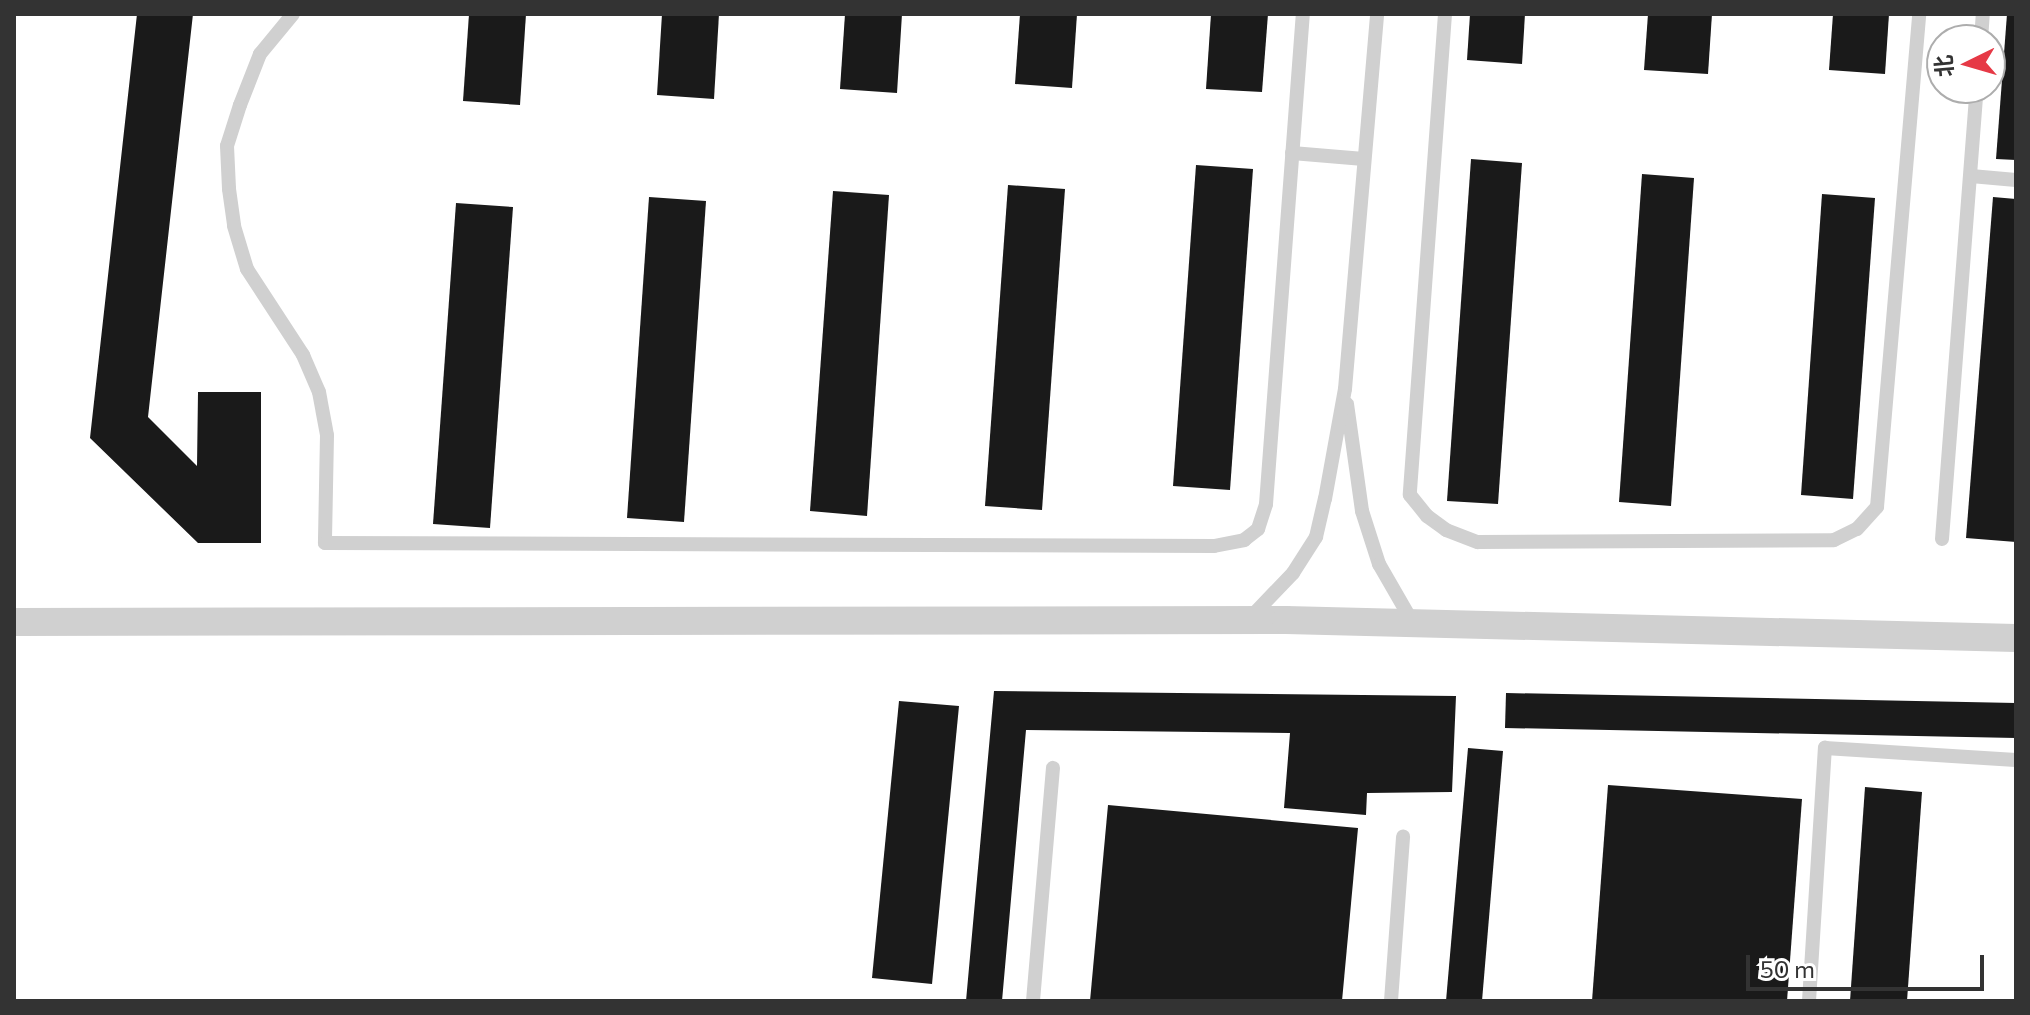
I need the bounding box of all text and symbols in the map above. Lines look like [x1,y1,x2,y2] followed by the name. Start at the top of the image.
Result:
[1926,24,2006,104] north arrow
[1929,54,1958,78] text: 北
[1750,939,1988,989] scale bar
[1760,954,1815,983] text: 50 m

